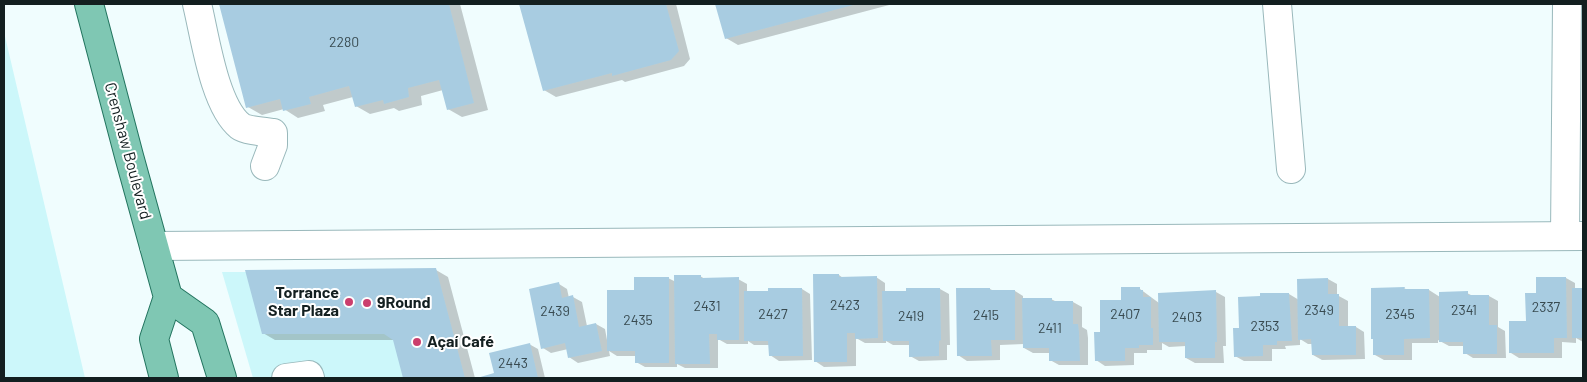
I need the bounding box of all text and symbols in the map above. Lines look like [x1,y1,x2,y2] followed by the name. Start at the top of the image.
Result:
[329,34,359,50] house number: 2280
[100,80,156,222] street label: Crenshaw Boulevard
[268,283,339,321] place label: Torrance Star Plaza
[377,293,431,313] place label: 9Round
[343,296,355,308] marker: Torrance Star Plaza
[361,297,373,309] marker: 9Round
[830,297,860,313] house number: 2423
[693,298,721,314] house number: 2431
[1532,299,1560,315] house number: 2337
[1304,302,1334,318] house number: 2349
[1451,302,1477,318] house number: 2341
[540,303,570,319] house number: 2439
[758,306,788,322] house number: 2427
[1110,306,1140,322] house number: 2407
[1385,306,1415,322] house number: 2345
[973,307,999,323] house number: 2415
[898,308,924,324] house number: 2419
[1172,309,1202,325] house number: 2403
[623,312,653,328] house number: 2435
[1250,318,1280,334] house number: 2353
[1038,320,1062,336] house number: 2411
[427,332,494,352] place label: Açaí Café
[411,336,423,348] marker: Açaí Café
[498,355,528,371] house number: 2443

